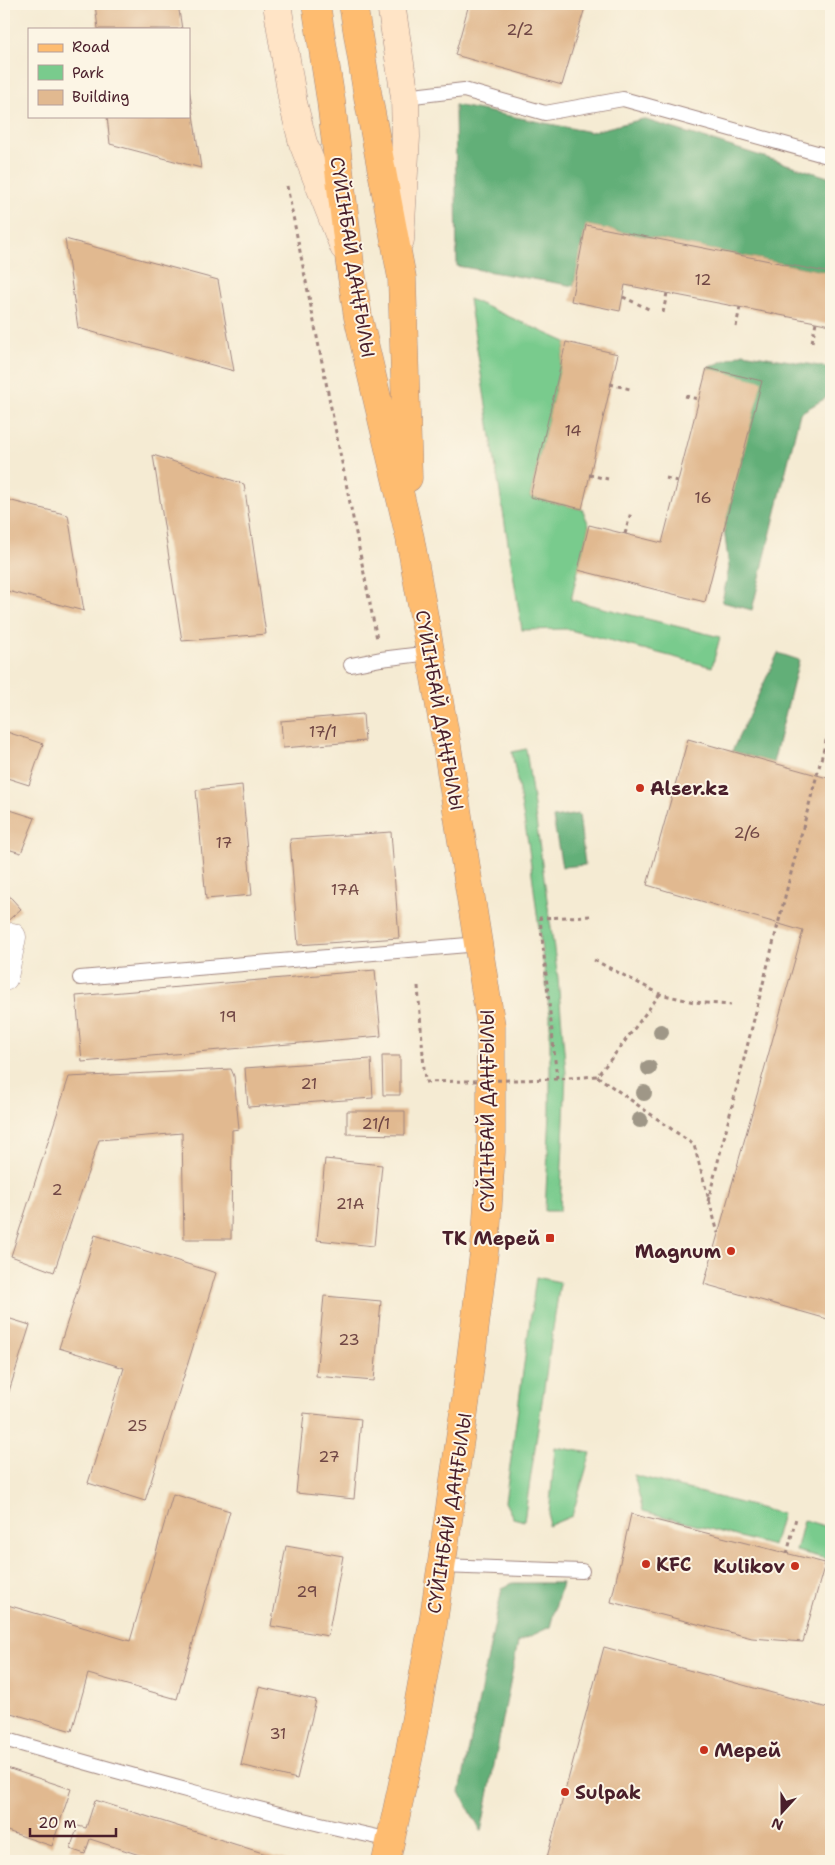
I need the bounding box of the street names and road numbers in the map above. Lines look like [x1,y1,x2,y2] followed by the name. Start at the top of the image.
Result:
[324,155,381,359] street label: СҮЙІНБАЙ ДАҢҒЫЛЫ
[410,608,469,812] street label: СҮЙІНБАЙ ДАҢҒЫЛЫ
[475,1009,500,1213] street label: СҮЙІНБАЙ ДАҢҒЫЛЫ
[421,1411,478,1615] street label: СҮЙІНБАЙ ДАҢҒЫЛЫ

